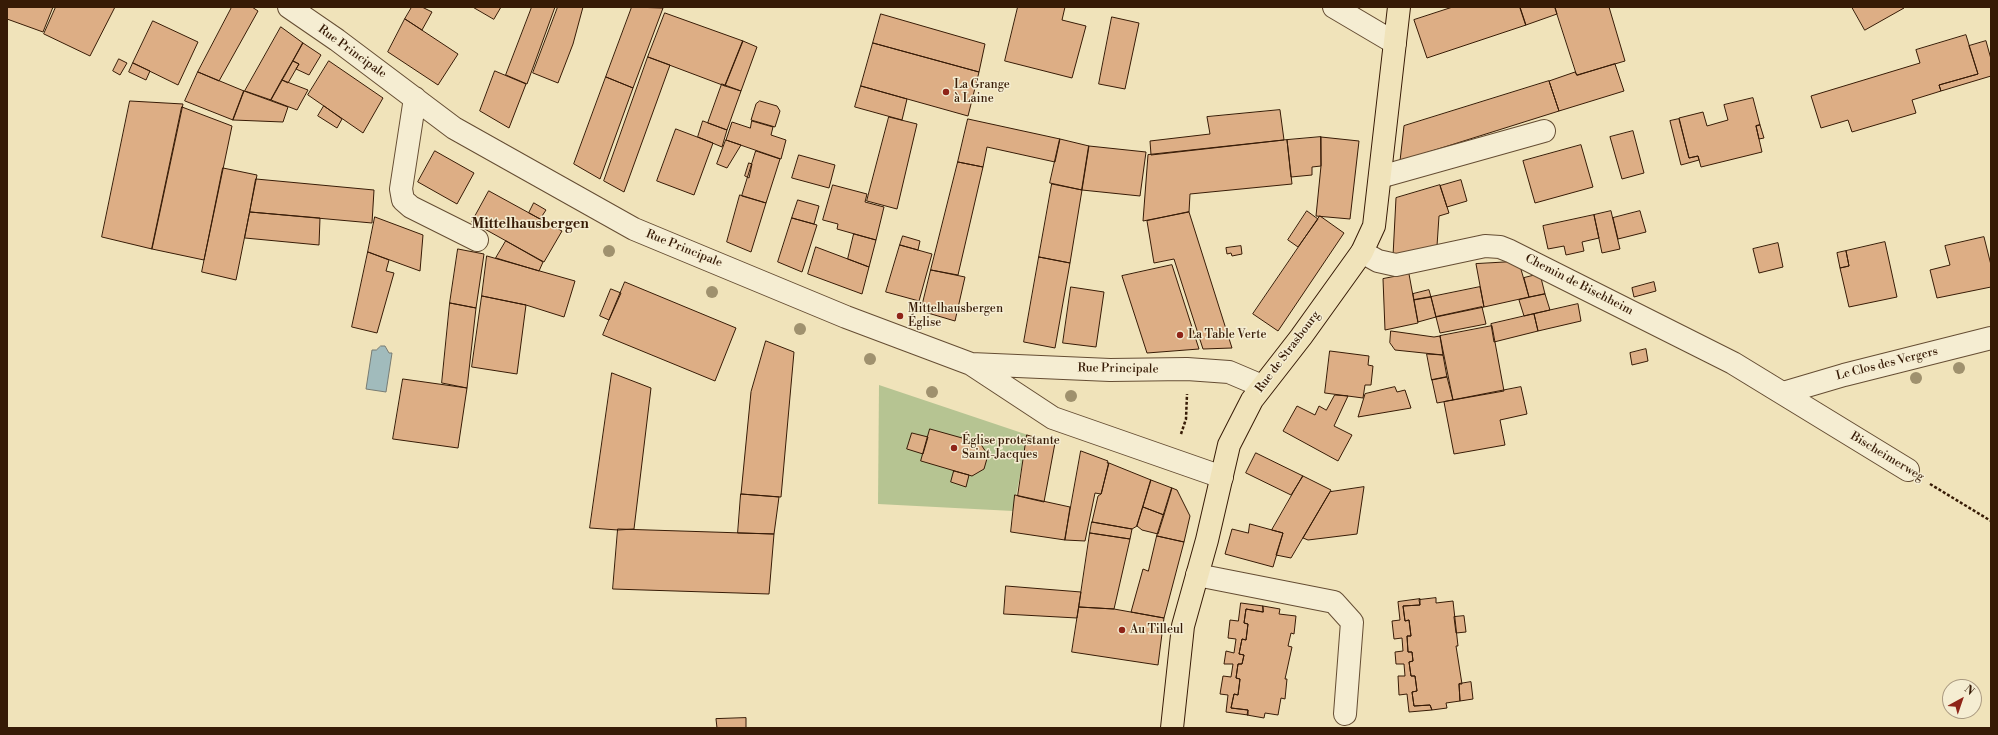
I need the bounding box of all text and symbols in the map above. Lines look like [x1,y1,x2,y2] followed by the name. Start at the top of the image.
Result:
[315,22,389,82] street label: Rue Principale
[954,78,1010,106] place label: La Grange à Laine
[941,87,951,97] marker: La Grange à Laine
[471,217,589,233] district label: Mittelhausbergen
[644,227,724,271] street label: Rue Principale
[1523,251,1635,319] street label: Chemin de Bischheim
[908,302,1003,330] place label: Mittelhausbergen Église
[1253,308,1323,396] street label: Rue de Strasbourg
[895,311,905,321] marker: Mittelhausbergen Église
[1188,328,1267,342] place label: La Table Verte
[1175,330,1185,340] marker: La Table Verte
[1834,344,1940,384] street label: Le Clos des Vergers
[1077,361,1159,377] street label: Rue Principale
[1848,429,1926,485] street label: Bischeimerweg
[962,434,1060,462] place label: Église protestante Saint-Jacques
[949,443,959,453] marker: Église protestante Saint-Jacques
[1130,623,1183,637] place label: Au Tilleul
[1117,625,1127,635] marker: Au Tilleul
[1942,679,1982,719] north arrow
[1961,682,1977,699] text: N

